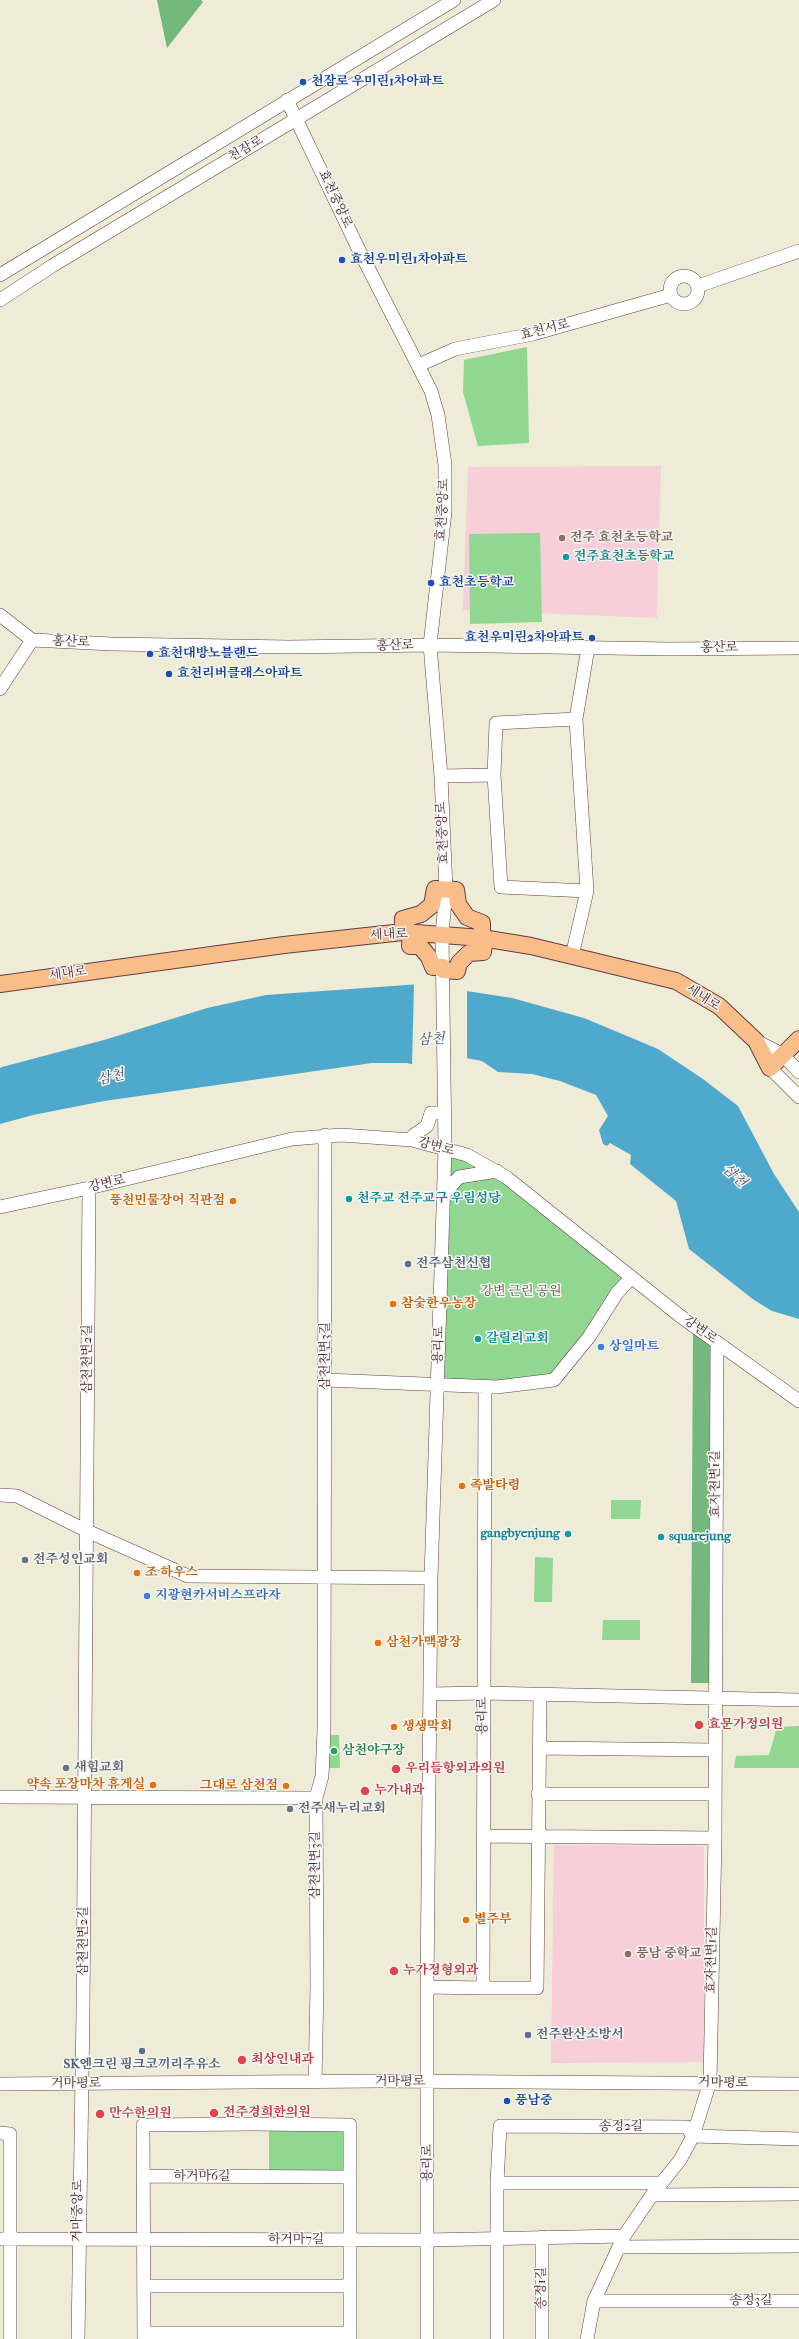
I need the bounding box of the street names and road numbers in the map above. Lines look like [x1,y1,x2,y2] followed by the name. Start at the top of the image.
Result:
[226,133,266,165] street label: 천잠로
[315,167,355,231] street label: 효천중앙로
[519,316,571,344] street label: 효천서로
[434,478,452,542] street label: 효천중앙로
[52,633,90,651] street label: 홍산로
[376,638,414,654] street label: 홍산로
[700,640,738,656] street label: 홍산로
[434,801,452,865] street label: 효천중앙로
[370,926,408,944] street label: 세내로
[48,964,88,984] street label: 세내로
[683,981,723,1015] street label: 세내로
[416,1135,456,1159] street label: 강변로
[87,1172,127,1196] street label: 강변로
[680,1313,720,1347] street label: 강변로
[318,1322,334,1390] street label: 삼천천변3길
[80,1324,96,1394] street label: 삼천천변2길
[431,1326,447,1364] street label: 용리로
[708,1450,724,1518] street label: 효자천변1길
[475,1697,491,1735] street label: 용리로
[308,1831,324,1899] street label: 삼천천변3길
[76,1906,92,1976] street label: 삼천천변2길
[704,1926,720,1994] street label: 효자천변1길
[375,2074,425,2090] street label: 거마평로
[698,2075,748,2091] street label: 거마평로
[51,2076,101,2092] street label: 거마평로
[599,2119,643,2135] street label: 송정2길
[420,2144,436,2182] street label: 용리로
[173,2169,231,2185] street label: 하거마6길
[70,2179,86,2243] street label: 거마중앙로
[268,2232,324,2248] street label: 하거마7길
[534,2267,550,2309] street label: 송정1길
[729,2293,773,2309] street label: 송정3길

